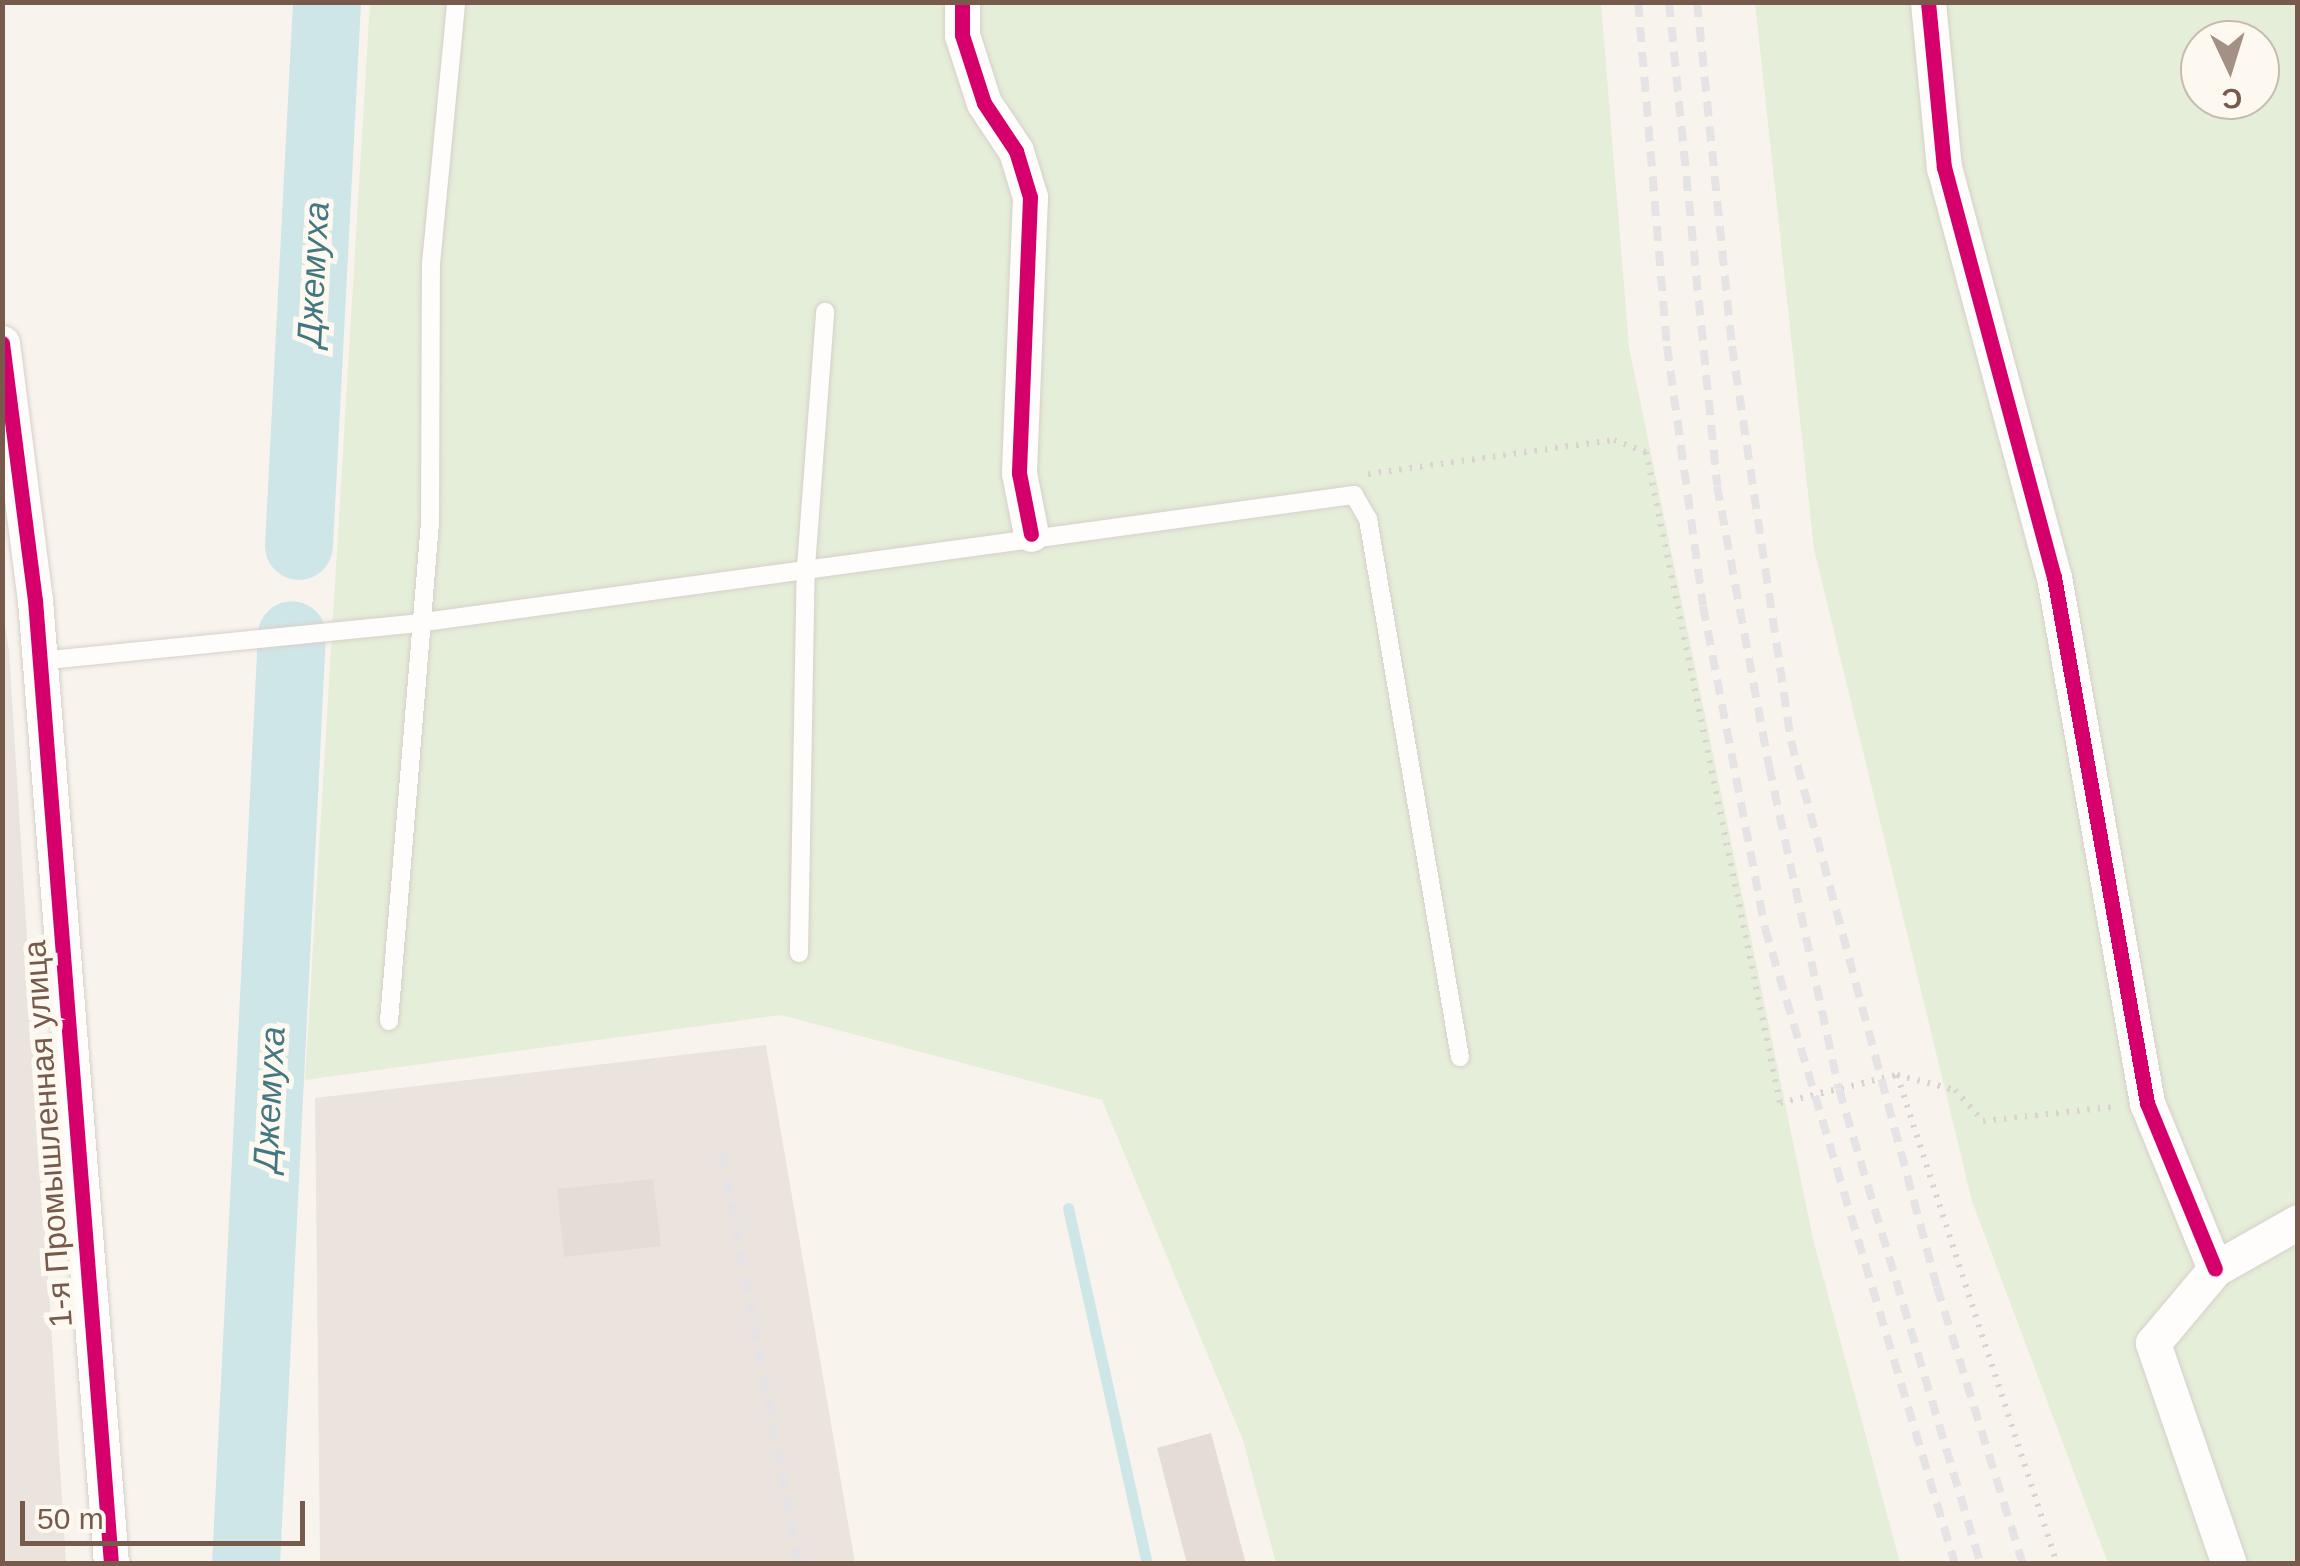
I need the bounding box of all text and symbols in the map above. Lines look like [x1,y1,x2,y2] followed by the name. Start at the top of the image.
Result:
[2180,20,2280,120] north arrow
[2221,82,2243,115] text: С
[288,200,338,348] water label: Джемуха
[15,939,81,1329] street label: 1-я Промышленная улица
[244,1025,294,1173] water label: Джемуха
[25,1481,310,1543] scale bar
[37,1502,104,1535] text: 50 m

